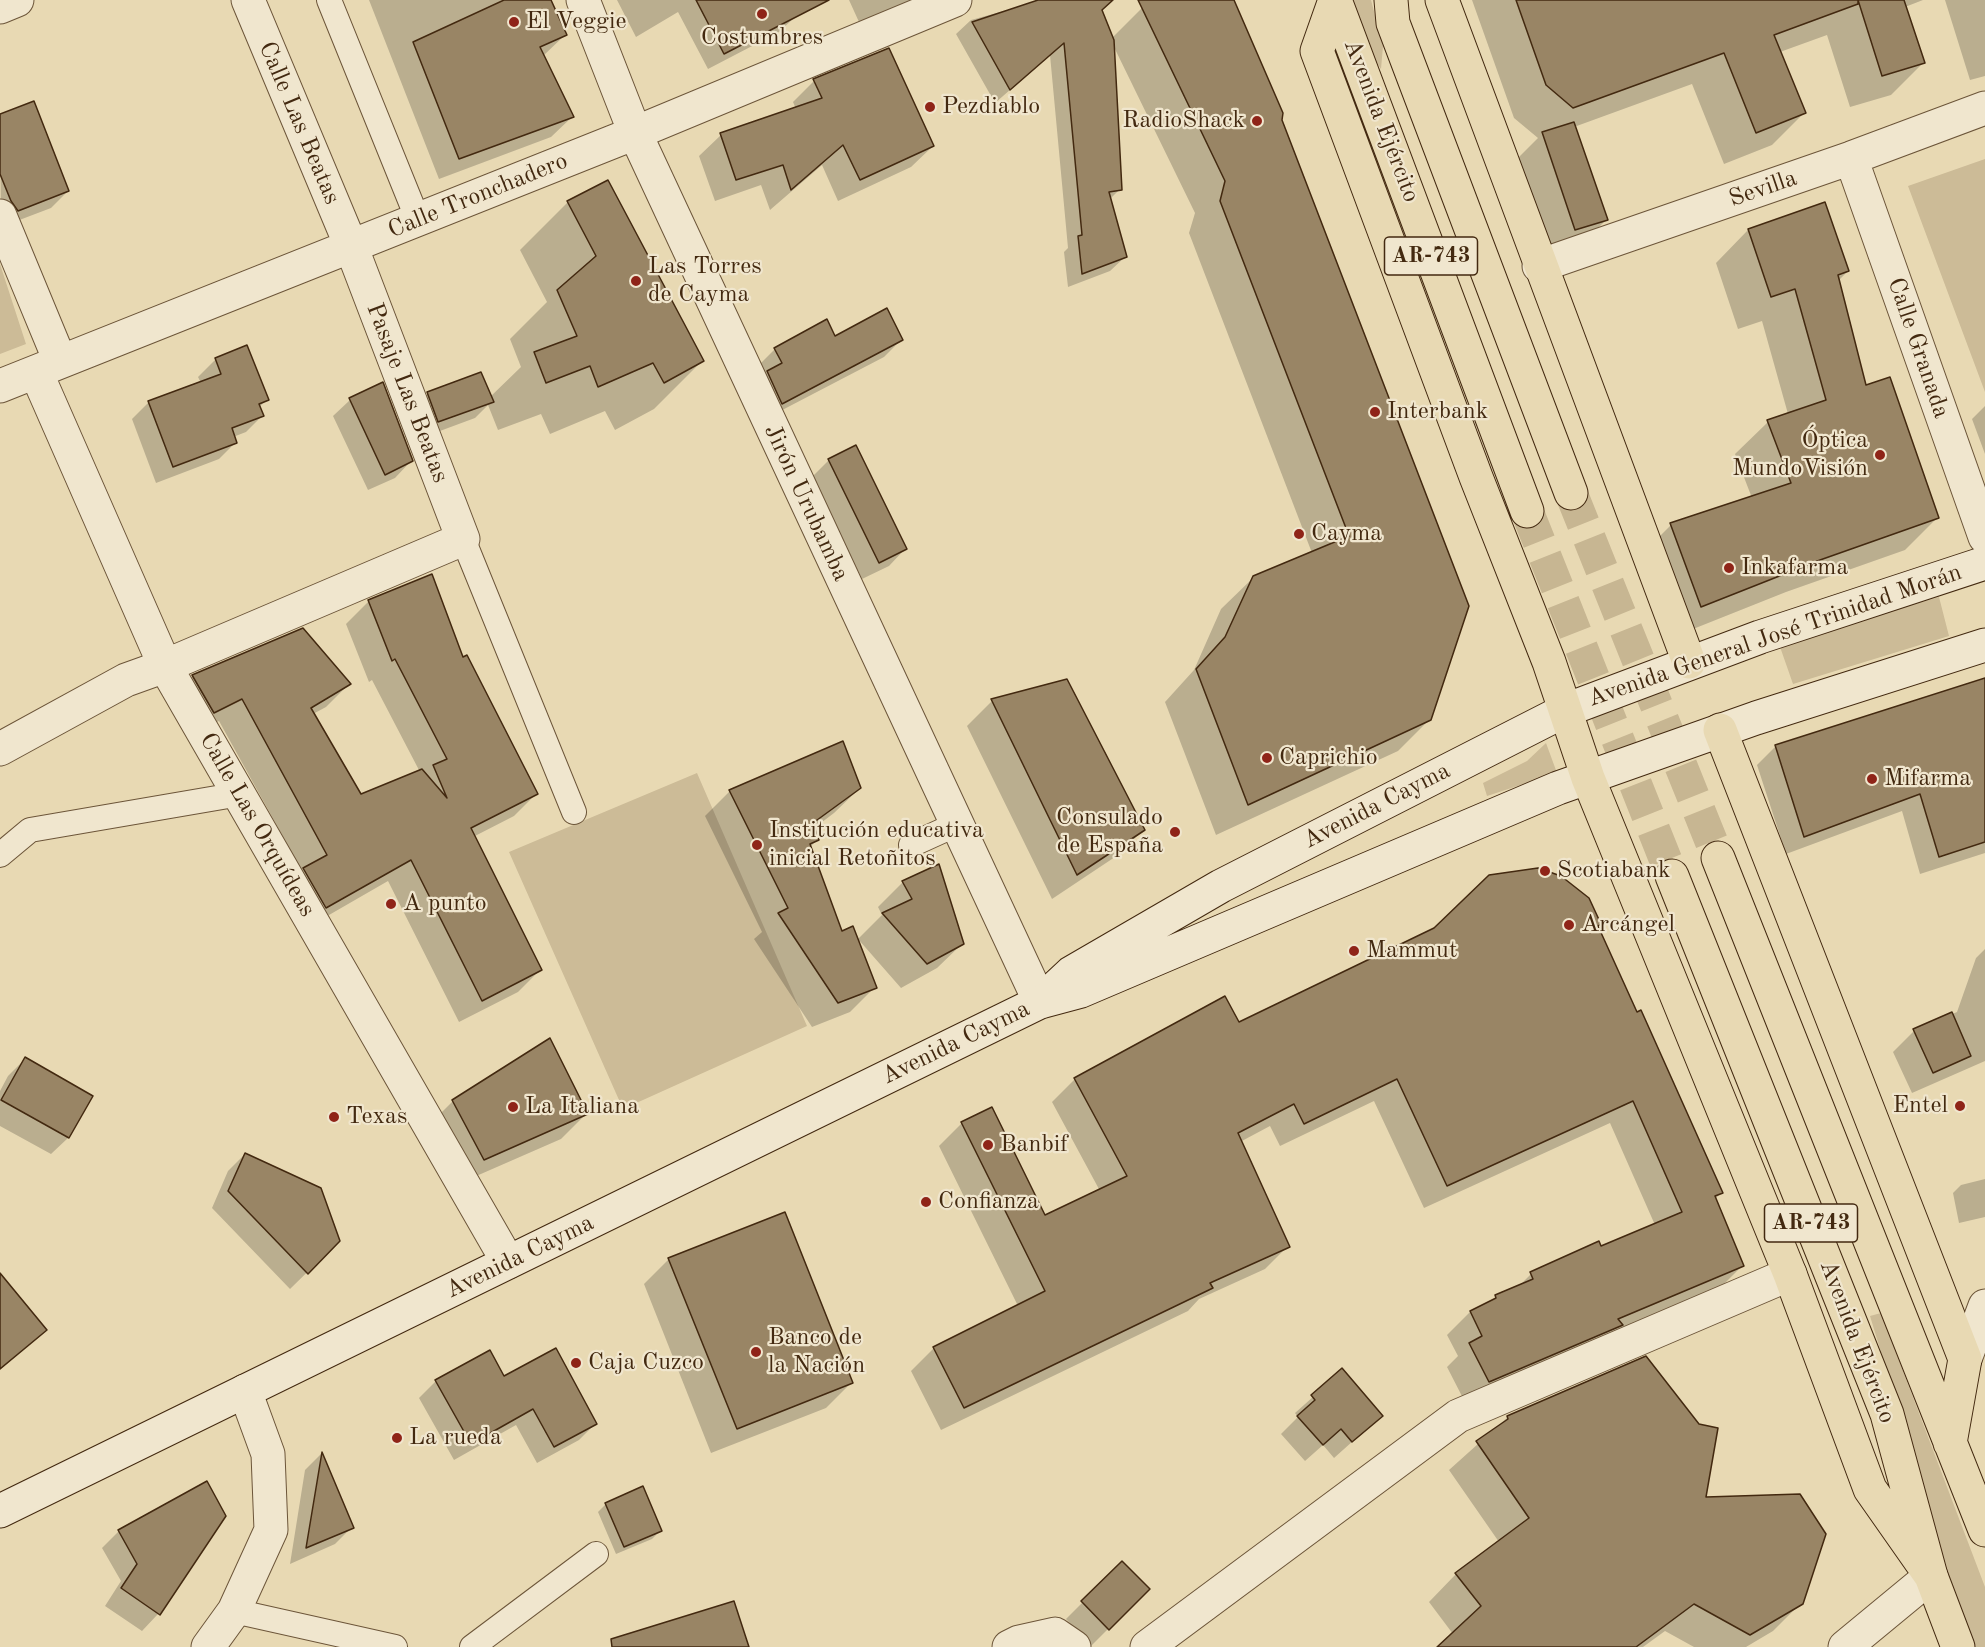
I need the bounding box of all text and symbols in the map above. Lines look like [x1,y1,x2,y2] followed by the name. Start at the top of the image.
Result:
[755,7,769,21] marker: Costumbres
[526,8,626,36] place label: El Veggie
[507,15,521,29] marker: El Veggie
[701,24,823,52] place label: Costumbres
[1337,35,1425,207] street label: Avenida Ejército
[252,37,346,209] street label: Calle Las Beatas
[942,93,1040,121] place label: Pezdiablo
[923,100,937,114] marker: Pezdiablo
[1122,107,1245,135] place label: RadioShack
[1250,114,1264,128] marker: RadioShack
[384,147,572,245] street label: Calle Tronchadero
[1725,164,1801,214] street label: Sevilla
[1384,237,1478,275] road number: AR-743
[648,253,762,309] place label: Las Torres de Cayma
[629,274,643,288] marker: Las Torres de Cayma
[1880,274,1956,422] street label: Calle Granada
[360,299,454,487] street label: Pasaje Las Beatas
[1387,398,1488,426] place label: Interbank
[1368,405,1382,419] marker: Interbank
[757,420,855,586] street label: Jirón Urubamba
[1732,427,1868,483] place label: Óptica MundoVisión
[1873,448,1887,462] marker: Óptica MundoVisión
[1311,520,1382,548] place label: Cayma
[1292,527,1306,541] marker: Cayma
[1741,554,1848,582] place label: Inkafarma
[1584,558,1966,714] street label: Avenida General José Trinidad Morán
[1722,561,1736,575] marker: Inkafarma
[193,728,321,922] street label: Calle Las Orquídeas
[1279,744,1378,772] place label: Caprichio
[1260,751,1274,765] marker: Caprichio
[1299,757,1455,855] street label: Avenida Cayma
[1884,765,1971,793] place label: Mifarma
[1865,772,1879,786] marker: Mifarma
[1056,804,1163,860] place label: Consulado de España
[769,817,984,873] place label: Institución educativa inicial Retoñitos
[1168,825,1182,839] marker: Consulado de España
[750,838,764,852] marker: Institución educativa inicial Retoñitos
[1557,857,1671,885] place label: Scotiabank
[1538,864,1552,878] marker: Scotiabank
[403,890,487,918] place label: A punto
[384,897,398,911] marker: A punto
[1581,911,1675,939] place label: Arcángel
[1562,918,1576,932] marker: Arcángel
[1366,937,1457,965] place label: Mammut
[1347,944,1361,958] marker: Mammut
[877,995,1035,1091] street label: Avenida Cayma
[1893,1092,1948,1120] place label: Entel
[525,1093,639,1121] place label: La Italiana
[1953,1099,1967,1113] marker: Entel
[506,1100,520,1114] marker: La Italiana
[346,1103,407,1131] place label: Texas
[327,1110,341,1124] marker: Texas
[1000,1131,1068,1159] place label: Banbif
[981,1138,995,1152] marker: Banbif
[938,1188,1039,1216] place label: Confianza
[919,1195,933,1209] marker: Confianza
[1764,1204,1858,1242] road number: AR-743
[441,1209,599,1305] street label: Avenida Cayma
[1813,1256,1901,1428] street label: Avenida Ejército
[768,1324,865,1380] place label: Banco de la Nación
[749,1345,763,1359] marker: Banco de la Nación
[588,1349,704,1377] place label: Caja Cuzco
[569,1356,583,1370] marker: Caja Cuzco
[409,1424,502,1452] place label: La rueda
[390,1431,404,1445] marker: La rueda

